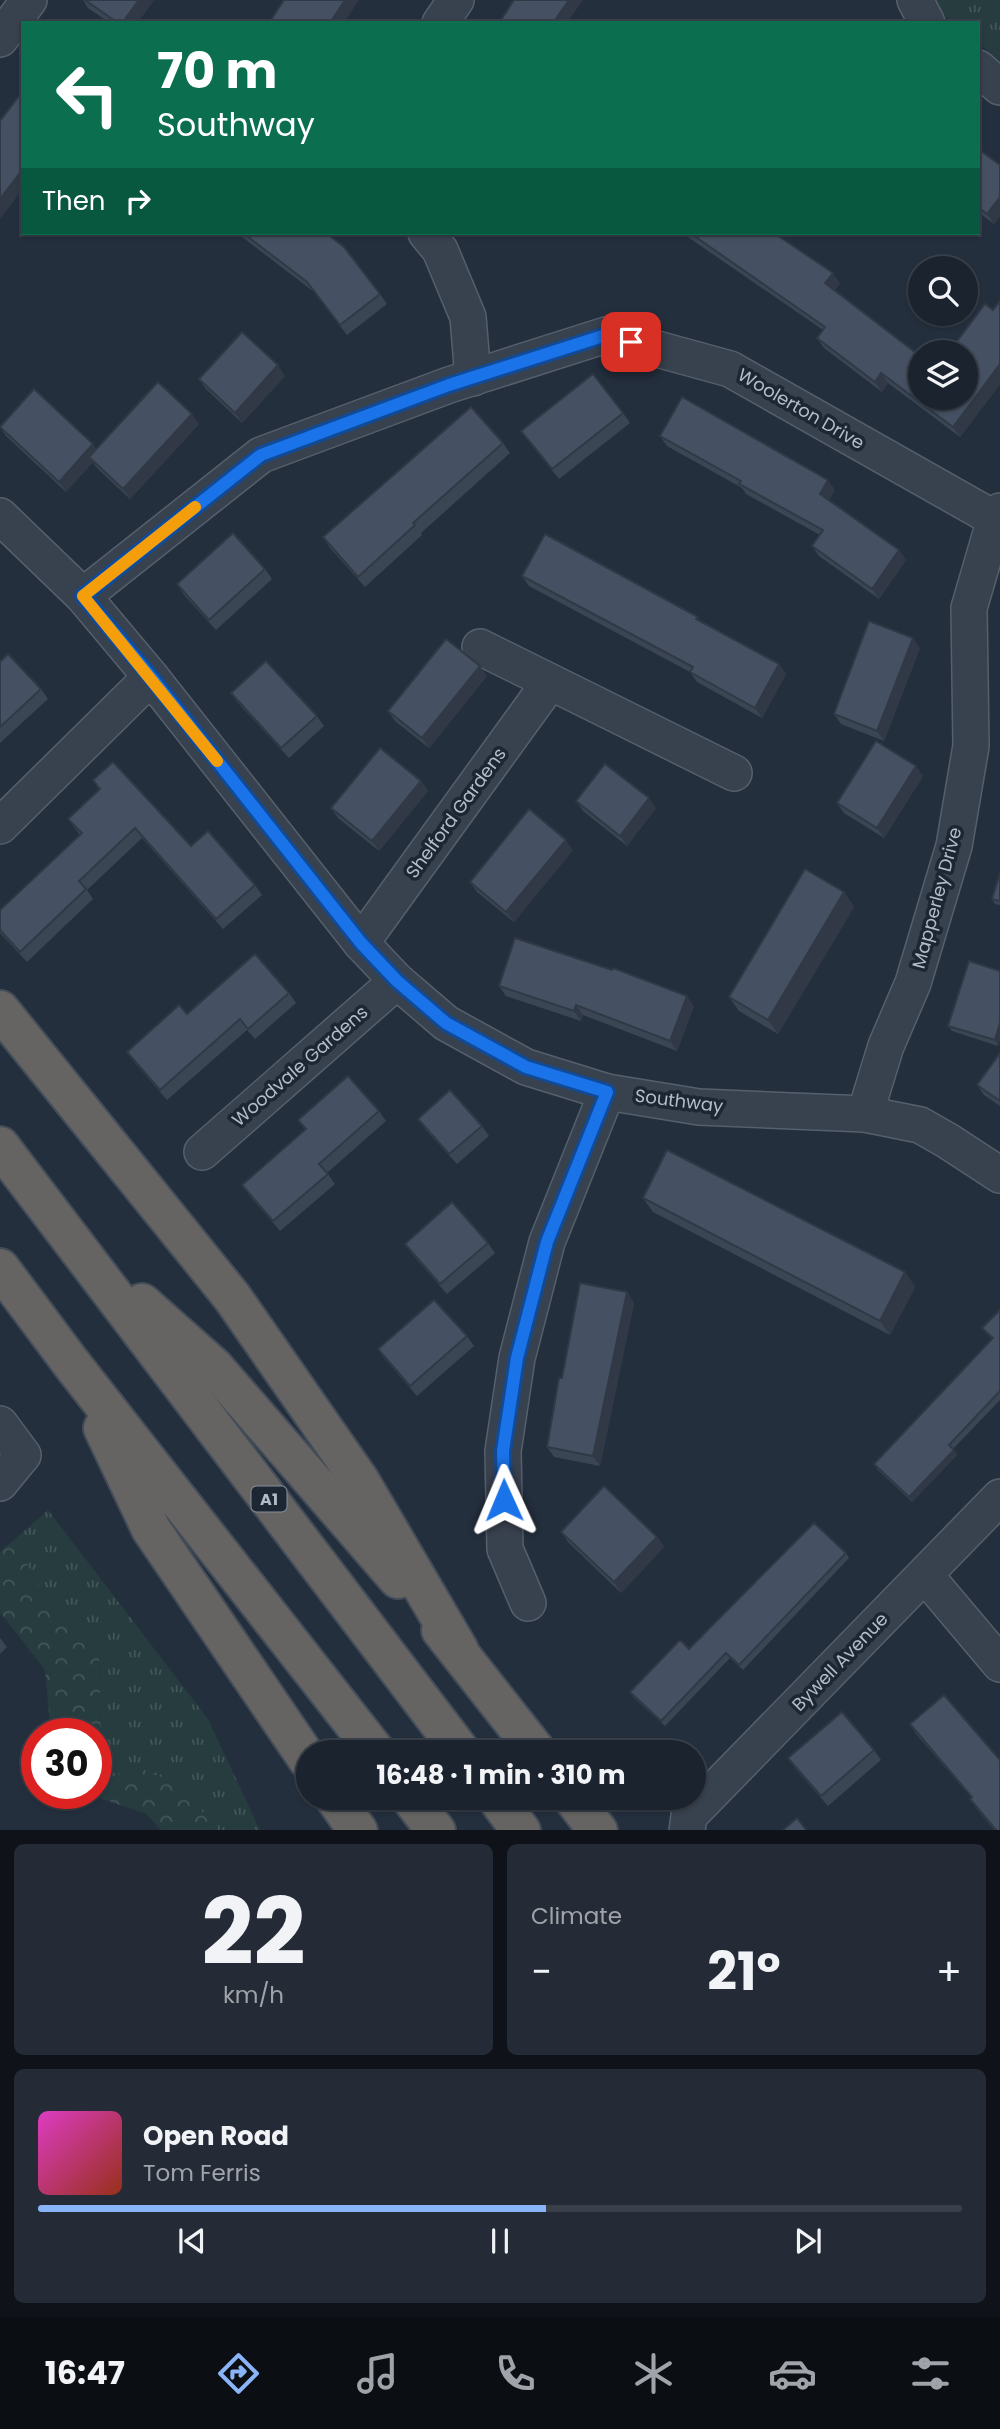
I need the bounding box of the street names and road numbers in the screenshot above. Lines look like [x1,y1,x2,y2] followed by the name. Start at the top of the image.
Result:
[733,362,869,455] street label: Woolerton Drive
[400,742,512,883] street label: Shelford Gardens
[906,824,967,971] street label: Mapperley Drive
[226,1000,373,1132] street label: Woodvale Gardens
[633,1083,725,1118] street label: Southway
[252,1486,286,1512] road number: A1
[786,1607,893,1716] street label: Bywell Avenue

